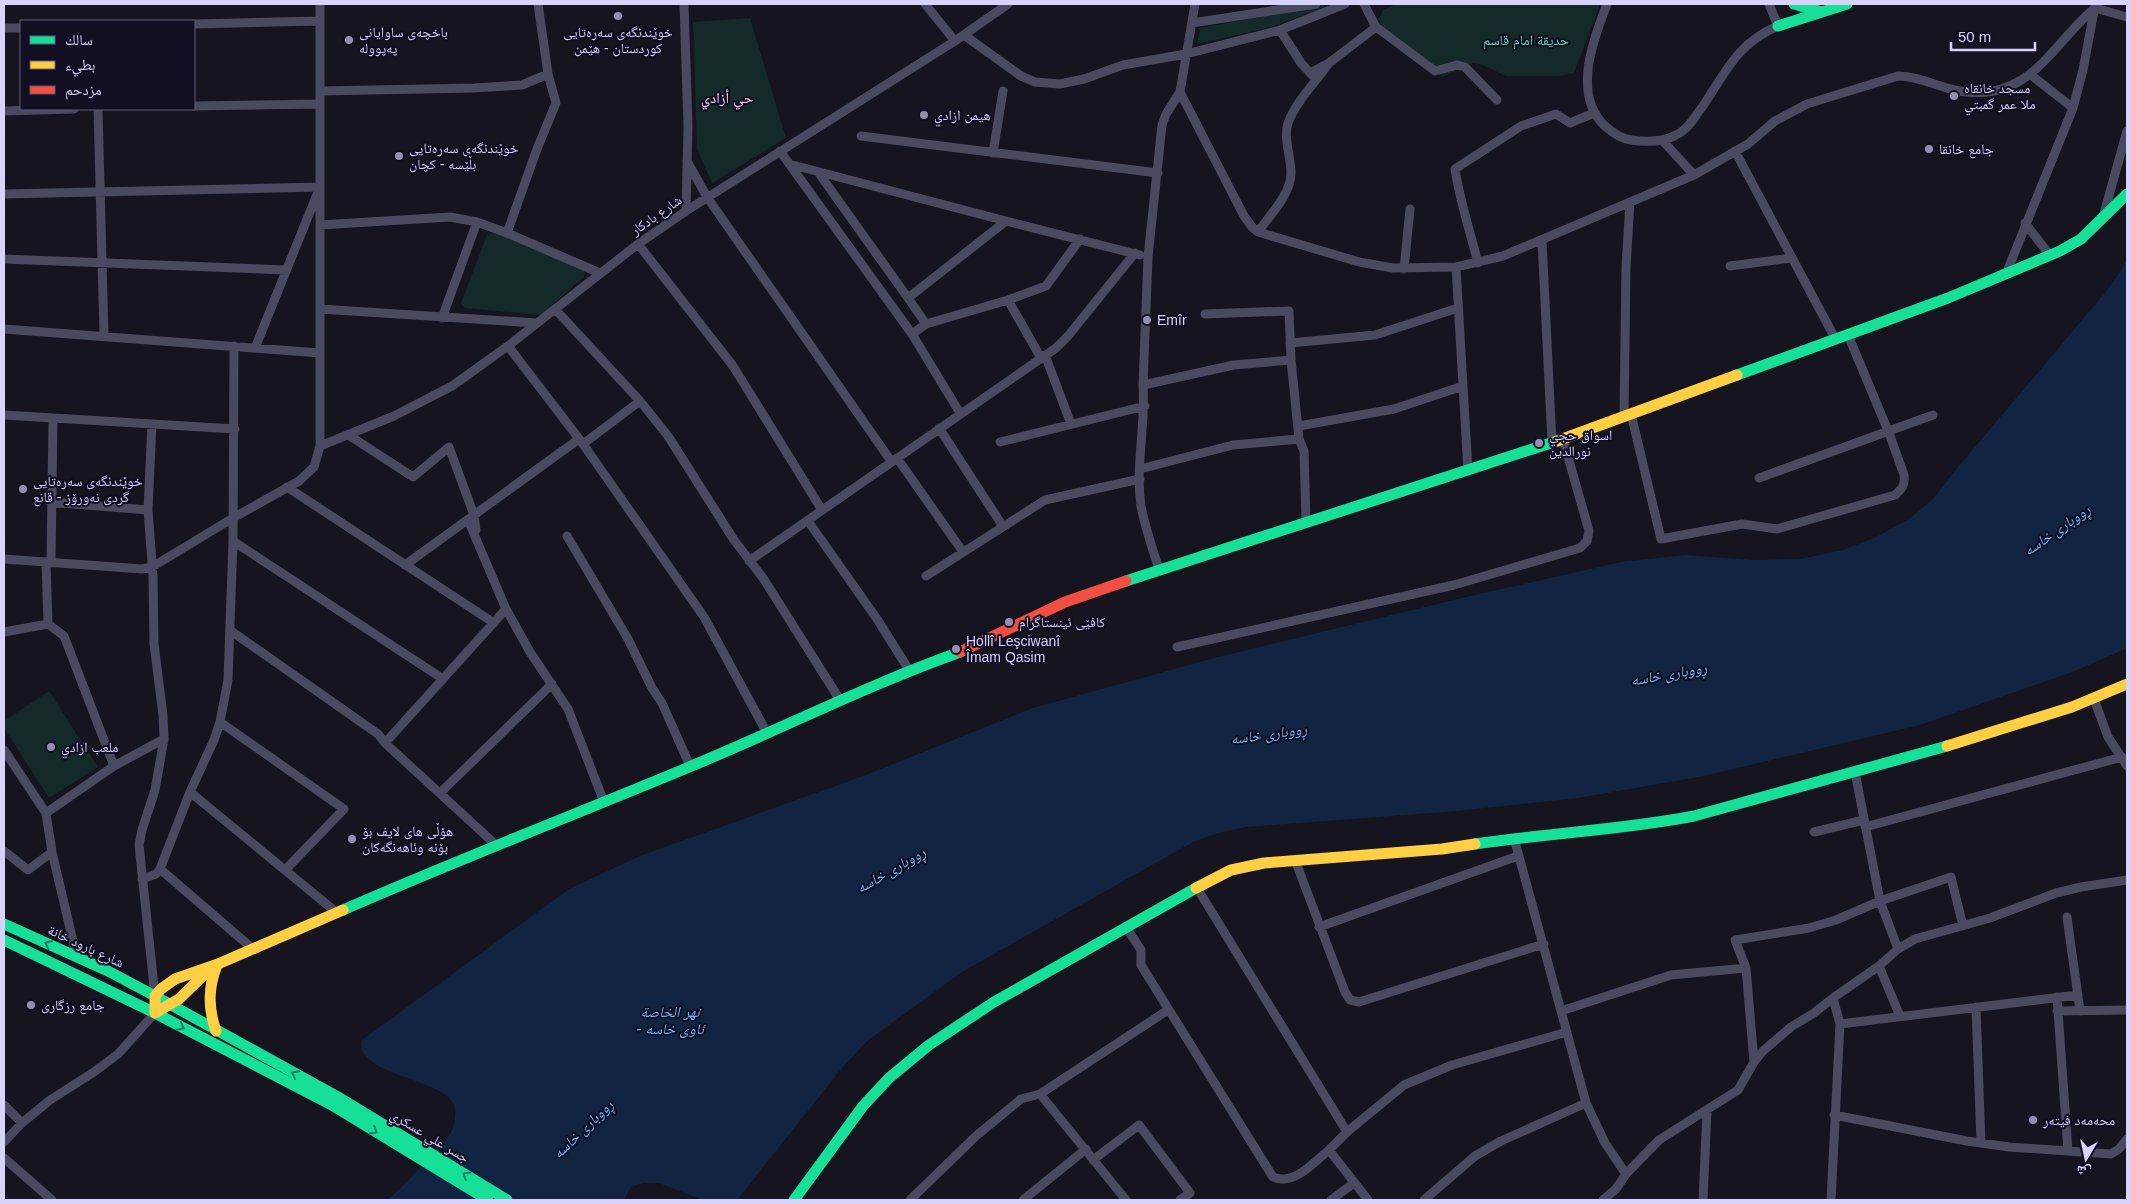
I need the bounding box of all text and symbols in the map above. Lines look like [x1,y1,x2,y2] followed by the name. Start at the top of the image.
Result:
[612,10,624,22] marker: خوێندنگەی سەرەتایی کوردستان - هێمن
[20,20,195,110] legend
[1951,20,2035,52] scale bar
[359,24,448,57] place label: باخچەی ساوایانی پەپوولە
[563,24,673,57] place label: خوێندنگەی سەرەتایی کوردستان - هێمن
[1958,28,1991,45] text: 50 m
[65,31,93,48] text: سالك
[1483,32,1569,50] park label: حديقة امام قاسم
[343,34,355,46] marker: باخچەی ساوایانی پەپوولە
[65,56,95,77] text: بطيء
[1964,80,2036,116] place label: مسجد خانقاه ملا عمر گمبتي
[65,81,102,100] text: مزدحم
[701,89,754,110] district label: حي أزادي
[1948,90,1960,102] marker: مسجد خانقاه ملا عمر گمبتي
[934,107,991,127] place label: هيمن ازادي
[918,109,930,121] marker: هيمن ازادي
[409,140,519,173] place label: خوێندنگەی سەرەتایی بڵێسە - کچان
[1939,141,1994,159] place label: جامع خانقا
[1923,143,1935,155] marker: جامع خانقا
[393,150,405,162] marker: خوێندنگەی سەرەتایی بڵێسە - کچان
[627,192,686,241] street label: شارع بادكار
[1157,312,1187,328] place label: Emîr
[1141,314,1153,326] marker: Emîr
[1549,427,1612,460] place label: اسواق حجي نورالدين
[1533,437,1545,449] marker: اسواق حجي نورالدين
[33,473,143,507] place label: خوێندنگەی سەرەتایی گردی نەورۆز - قانع
[17,483,29,495] marker: خوێندنگەی سەرەتایی گردی نەورۆز - قانع
[2020,500,2096,562] water label: ڕووباری خاسە
[1019,614,1105,632] place label: کافێی ئینستاگرام
[1003,616,1015,628] marker: کافێی ئینستاگرام
[965,633,1061,665] place label: Hollî Leşciwanî Îmam Qasim
[950,643,962,655] marker: Hollî Leşciwanî Îmam Qasim
[1630,658,1709,693] water label: ڕووباری خاسە
[1230,720,1309,751] water label: ڕووباری خاسە
[61,739,118,759] place label: ملعب ازادي
[45,741,57,753] marker: ملعب ازادي
[362,822,453,856] place label: هۆڵی های لایف بۆ بۆنە وئاهەنگەکان
[346,833,358,845] marker: هۆڵی های لایف بۆ بۆنە وئاهەنگەکان
[853,843,931,900] water label: ڕووباری خاسە
[45,921,127,972] street label: شارع بارود خانة
[44,940,53,951] one-way arrow
[41,997,105,1015] place label: جامع رزگاری
[25,999,37,1011] marker: جامع رزگاری
[636,1003,707,1038] water label: نهر الخاصة - ئاوی خاسە
[176,1021,185,1031] one-way arrow
[291,1070,300,1080] one-way arrow
[549,1096,619,1165] water label: ڕووباری خاسە
[386,1106,472,1169] street label: جسر علي عسكري
[2042,1112,2115,1129] place label: محەمەد فیتەر
[2027,1114,2039,1126] marker: محەمەد فیتەر
[368,1124,377,1134] one-way arrow
[2061,1134,2111,1184] north arrow
[2075,1162,2093,1181] text: ش
[462,1171,471,1181] one-way arrow

